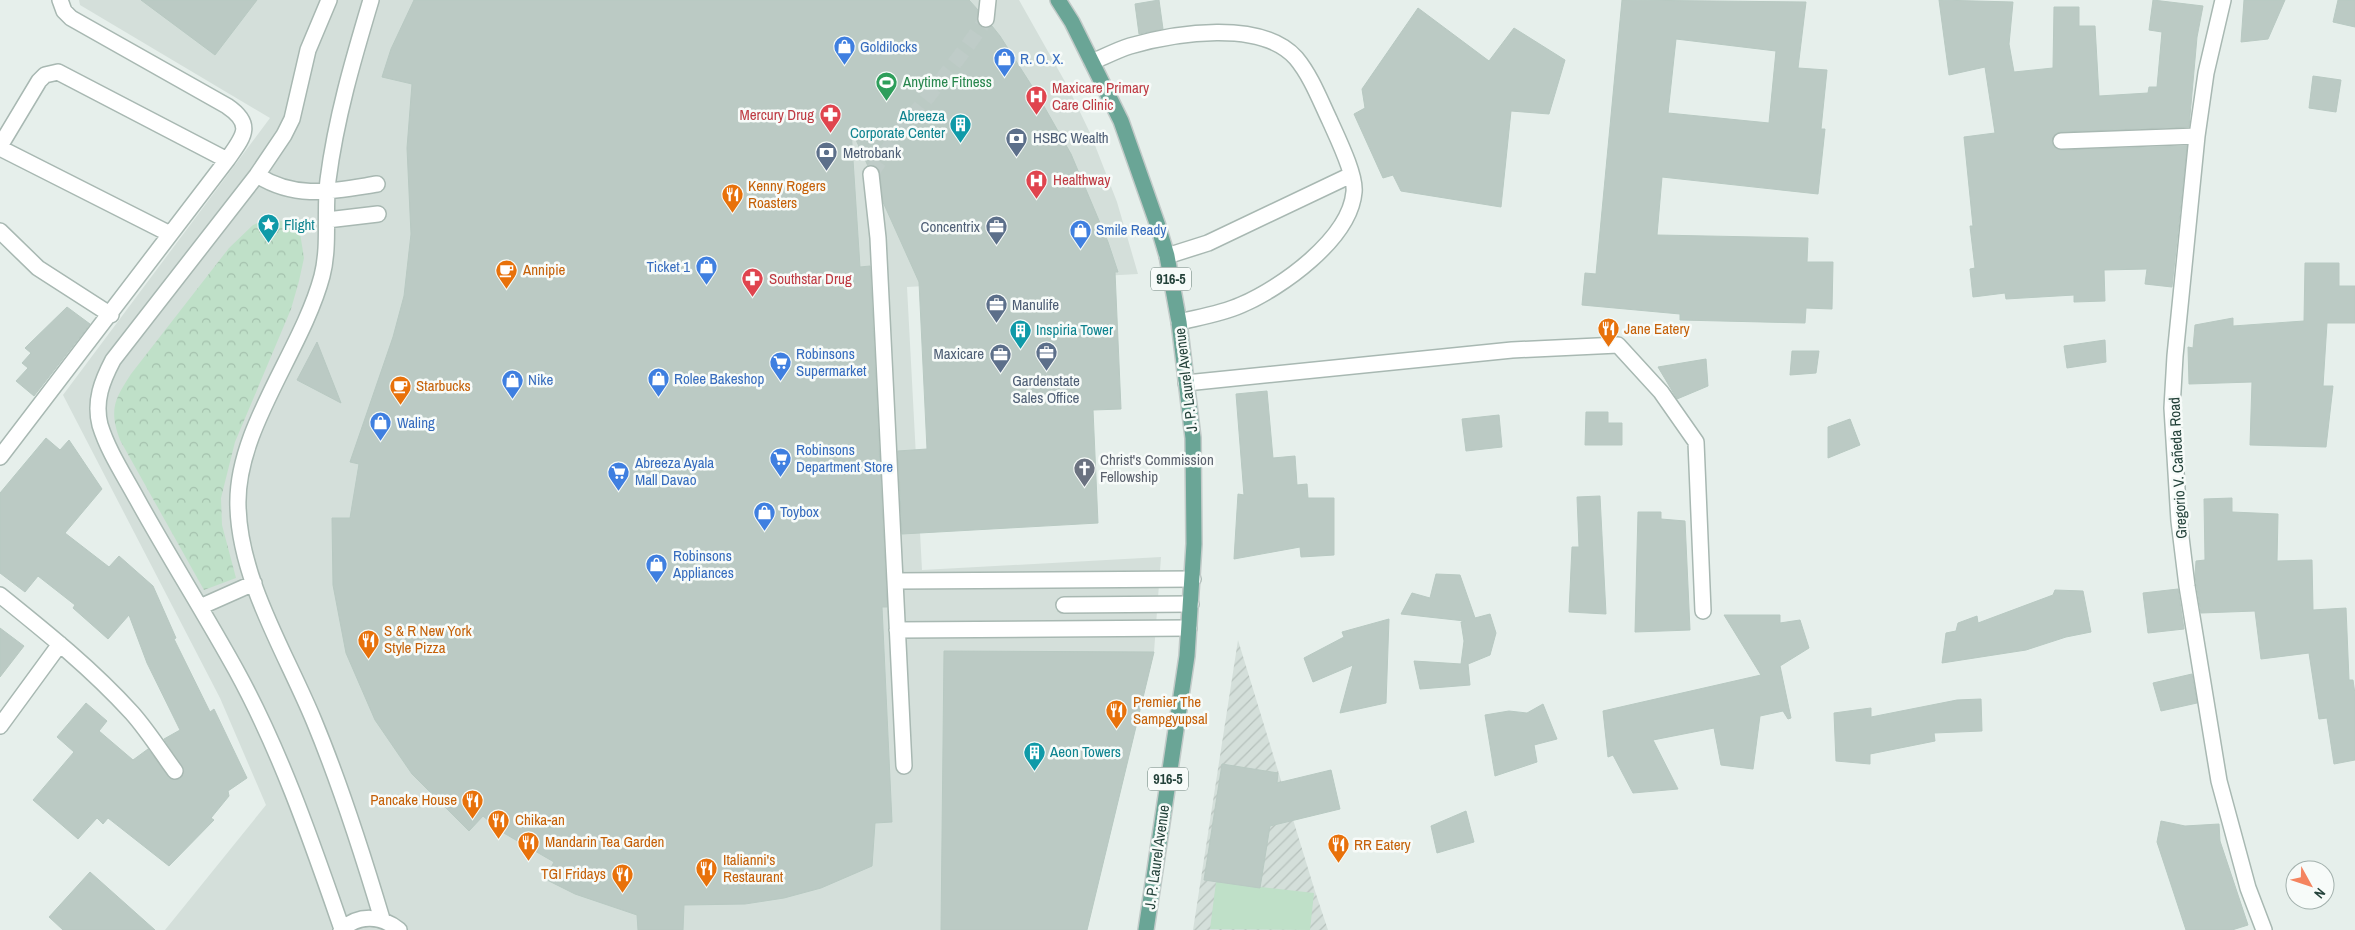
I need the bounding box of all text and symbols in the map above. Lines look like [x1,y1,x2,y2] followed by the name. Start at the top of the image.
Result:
[832,35,856,66] shop icon: Goldilocks
[860,36,917,57] place label: Goldilocks
[992,47,1016,78] shop icon: R. O. X.
[1020,48,1064,69] place label: R. O. X.
[875,70,899,101] sports icon: Anytime Fitness
[902,71,992,92] place label: Anytime Fitness
[1052,77,1150,115] place label: Maxicare Primary Care Clinic
[1024,85,1048,116] hospital icon: Maxicare Primary Care Clinic
[818,103,842,134] pharmacy icon: Mercury Drug
[740,104,814,125] place label: Mercury Drug
[850,105,945,143] place label: Abreeza Corporate Center
[949,113,973,144] building icon: Abreeza Corporate Center
[1005,126,1029,157] bank icon: HSBC Wealth
[1033,127,1109,148] place label: HSBC Wealth
[815,141,839,172] bank icon: Metrobank
[843,142,902,163] place label: Metrobank
[1025,168,1049,199] hospital icon: Healthway
[1053,169,1111,190] place label: Healthway
[748,175,826,213] place label: Kenny Rogers Roasters
[720,183,744,214] restaurant icon: Kenny Rogers Roasters
[256,213,280,244] place icon: Flight
[284,214,315,235] place label: Flight
[984,215,1008,246] office icon: Concentrix
[921,216,981,237] place label: Concentrix
[1068,218,1092,249] shop icon: Smile Ready
[1096,219,1167,240] place label: Smile Ready
[694,255,718,286] shop icon: Ticket 1
[647,256,690,277] place label: Ticket 1
[495,258,519,289] cafe icon: Annipie
[522,259,566,280] place label: Annipie
[741,267,765,298] pharmacy icon: Southstar Drug
[769,268,852,289] place label: Southstar Drug
[1151,268,1191,290] road number: 916-5
[984,293,1008,324] office icon: Manulife
[1012,294,1059,315] place label: Manulife
[1596,317,1620,348] restaurant icon: Jane Eatery
[1008,318,1032,349] building icon: Inspiria Tower
[1624,318,1690,339] place label: Jane Eatery
[1036,319,1113,340] place label: Inspiria Tower
[1169,327,1202,433] street label: J. P. Laurel Avenue
[1034,340,1058,371] office icon: Gardenstate Sales Office
[988,342,1012,373] office icon: Maxicare
[796,343,867,381] place label: Robinsons Supermarket
[933,343,984,364] place label: Maxicare
[768,351,792,382] supermarket icon: Robinsons Supermarket
[646,367,670,398] shop icon: Rolee Bakeshop
[500,368,524,399] shop icon: Nike
[674,368,764,389] place label: Rolee Bakeshop
[528,369,553,390] place label: Nike
[1012,370,1080,408] place label: Gardenstate Sales Office
[388,374,412,405] cafe icon: Starbucks
[416,375,471,396] place label: Starbucks
[2163,397,2192,539] street label: Gregorio V. Cañeda Road
[369,411,393,442] shop icon: Waling
[397,412,435,433] place label: Waling
[796,439,893,477] place label: Robinsons Department Store
[768,447,792,478] supermarket icon: Robinsons Department Store
[1100,449,1214,487] place label: Christ's Commission Fellowship
[634,452,714,490] place label: Abreeza Ayala Mall Davao
[1072,457,1096,488] church icon: Christ's Commission Fellowship
[607,460,631,491] supermarket icon: Abreeza Ayala Mall Davao
[752,500,776,531] shop icon: Toybox
[780,501,820,522] place label: Toybox
[672,545,734,583] place label: Robinsons Appliances
[645,553,669,584] shop icon: Robinsons Appliances
[384,620,473,658] place label: S & R New York Style Pizza
[356,628,380,659] restaurant icon: S & R New York Style Pizza
[1133,691,1208,729] place label: Premier The Sampgyupsal
[1105,699,1129,730] restaurant icon: Premier The Sampgyupsal
[1022,740,1046,771] building icon: Aeon Towers
[1049,741,1121,762] place label: Aeon Towers
[1148,768,1188,791] road number: 916-5
[461,788,485,819] restaurant icon: Pancake House
[370,789,457,810] place label: Pancake House
[1139,803,1174,910] street label: J. P. Laurel Avenue
[487,808,511,839] restaurant icon: Chika-an
[515,809,565,830] place label: Chika-an
[517,830,541,861] restaurant icon: Mandarin Tea Garden
[545,831,664,852] place label: Mandarin Tea Garden
[1326,833,1350,864] restaurant icon: RR Eatery
[1354,834,1412,855] place label: RR Eatery
[723,849,784,887] place label: Italianni's Restaurant
[695,857,719,888] restaurant icon: Italianni's Restaurant
[2285,860,2335,910] north arrow
[610,862,634,893] restaurant icon: TGI Fridays
[541,863,606,884] place label: TGI Fridays
[2310,884,2330,902] text: N

